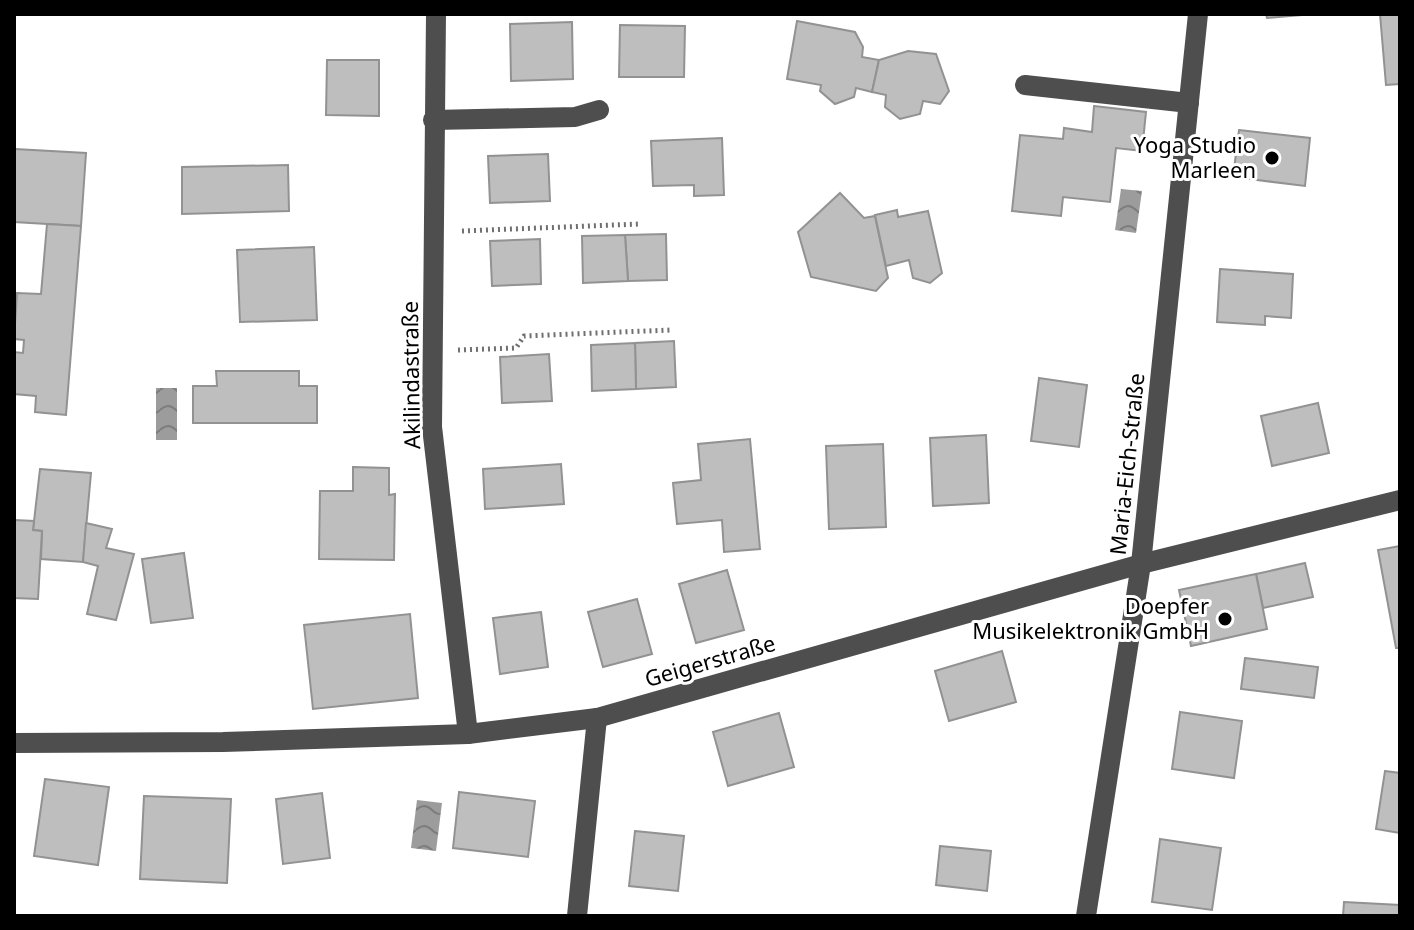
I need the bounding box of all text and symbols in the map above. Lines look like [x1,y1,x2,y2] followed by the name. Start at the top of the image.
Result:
[1134,129,1256,184] place label: Yoga Studio Marleen
[1263,149,1281,167] marker: Yoga Studio Marleen
[394,301,426,449] street label: Akilindastraße
[1102,371,1150,556] street label: Maria-Eich-Straße
[972,590,1209,645] place label: Doepfer Musikelektronik GmbH
[1216,610,1234,628] marker: Doepfer Musikelektronik GmbH
[641,627,779,693] street label: Geigerstraße

